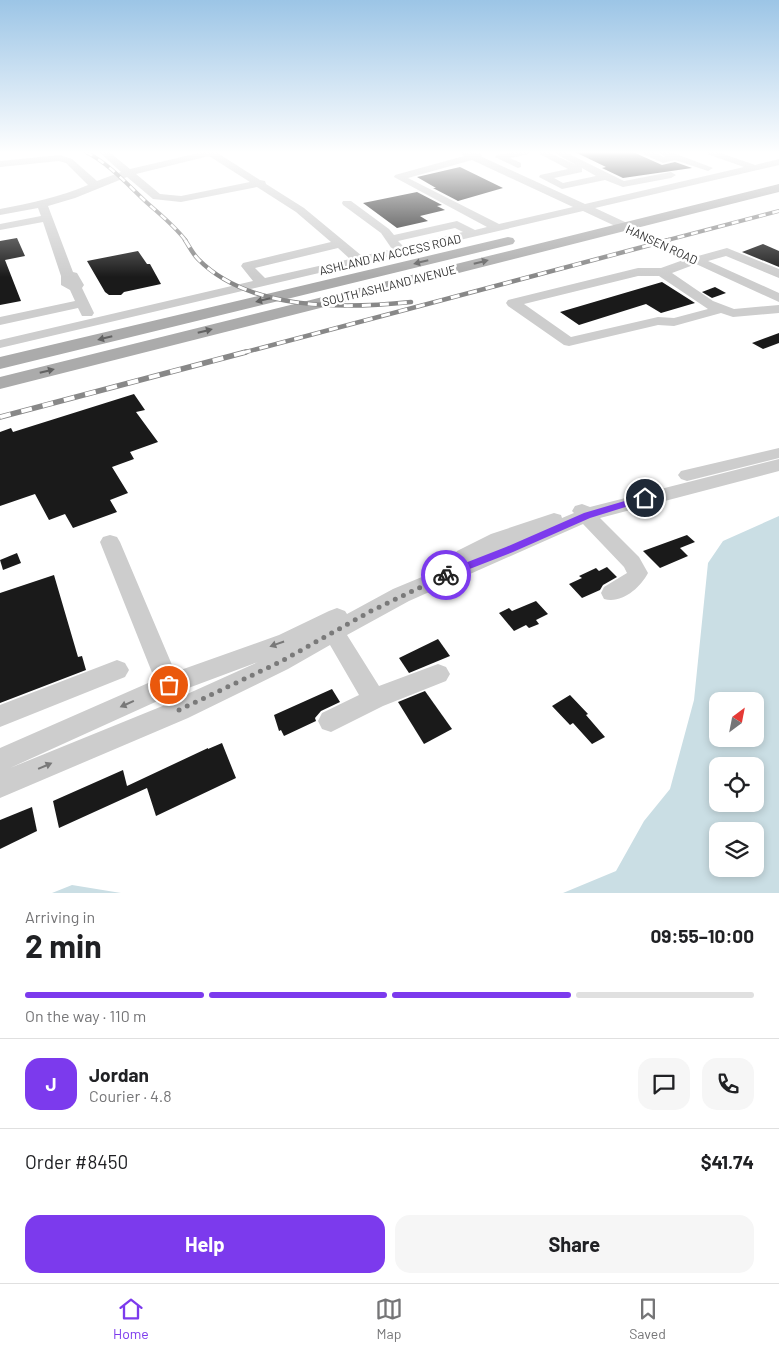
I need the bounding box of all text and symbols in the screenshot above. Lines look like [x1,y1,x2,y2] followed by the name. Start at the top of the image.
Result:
[624,221,700,267] street label: HANSEN ROAD
[318,231,462,277] street label: ASHLAND AV ACCESS ROAD
[413,258,428,266] one-way arrow
[474,258,489,266] one-way arrow
[321,262,457,308] street label: SOUTH ASHLAND AVENUE
[255,296,270,304] one-way arrow
[197,327,212,335] one-way arrow
[97,334,112,342] one-way arrow
[40,367,55,375] one-way arrow
[624,477,666,519] pin
[631,484,659,512] icon: home
[421,550,471,600] courier
[432,561,460,589] icon: bike
[270,641,285,648] one-way arrow
[148,664,190,706] pin
[155,671,183,699] icon: bag
[709,692,764,748] north arrow
[709,692,764,877] map controls
[120,701,134,709] one-way arrow
[709,757,764,812] button: locate
[38,762,52,770] one-way arrow
[709,822,764,877] button: layers
[25,907,95,926] text: Arriving in
[651,924,754,947] text: 09:55–10:00
[25,926,102,964] text: 2 min
[25,1006,146,1025] text: On the way · 110 m
[638,1058,690,1110] button: chat
[702,1058,754,1110] button: phone
[89,1063,149,1086] text: Jordan
[45,1072,57,1095] text: J
[89,1086,172,1105] text: Courier · 4.8
[25,1150,128,1173] text: Order #8450
[701,1150,754,1173] text: $41.74
[25,1215,385,1273] button: Help
[395,1215,754,1273] button: Share
[113,1295,149,1342] tab: Home
[375,1295,403,1342] tab: Map
[629,1295,666,1342] tab: Saved

